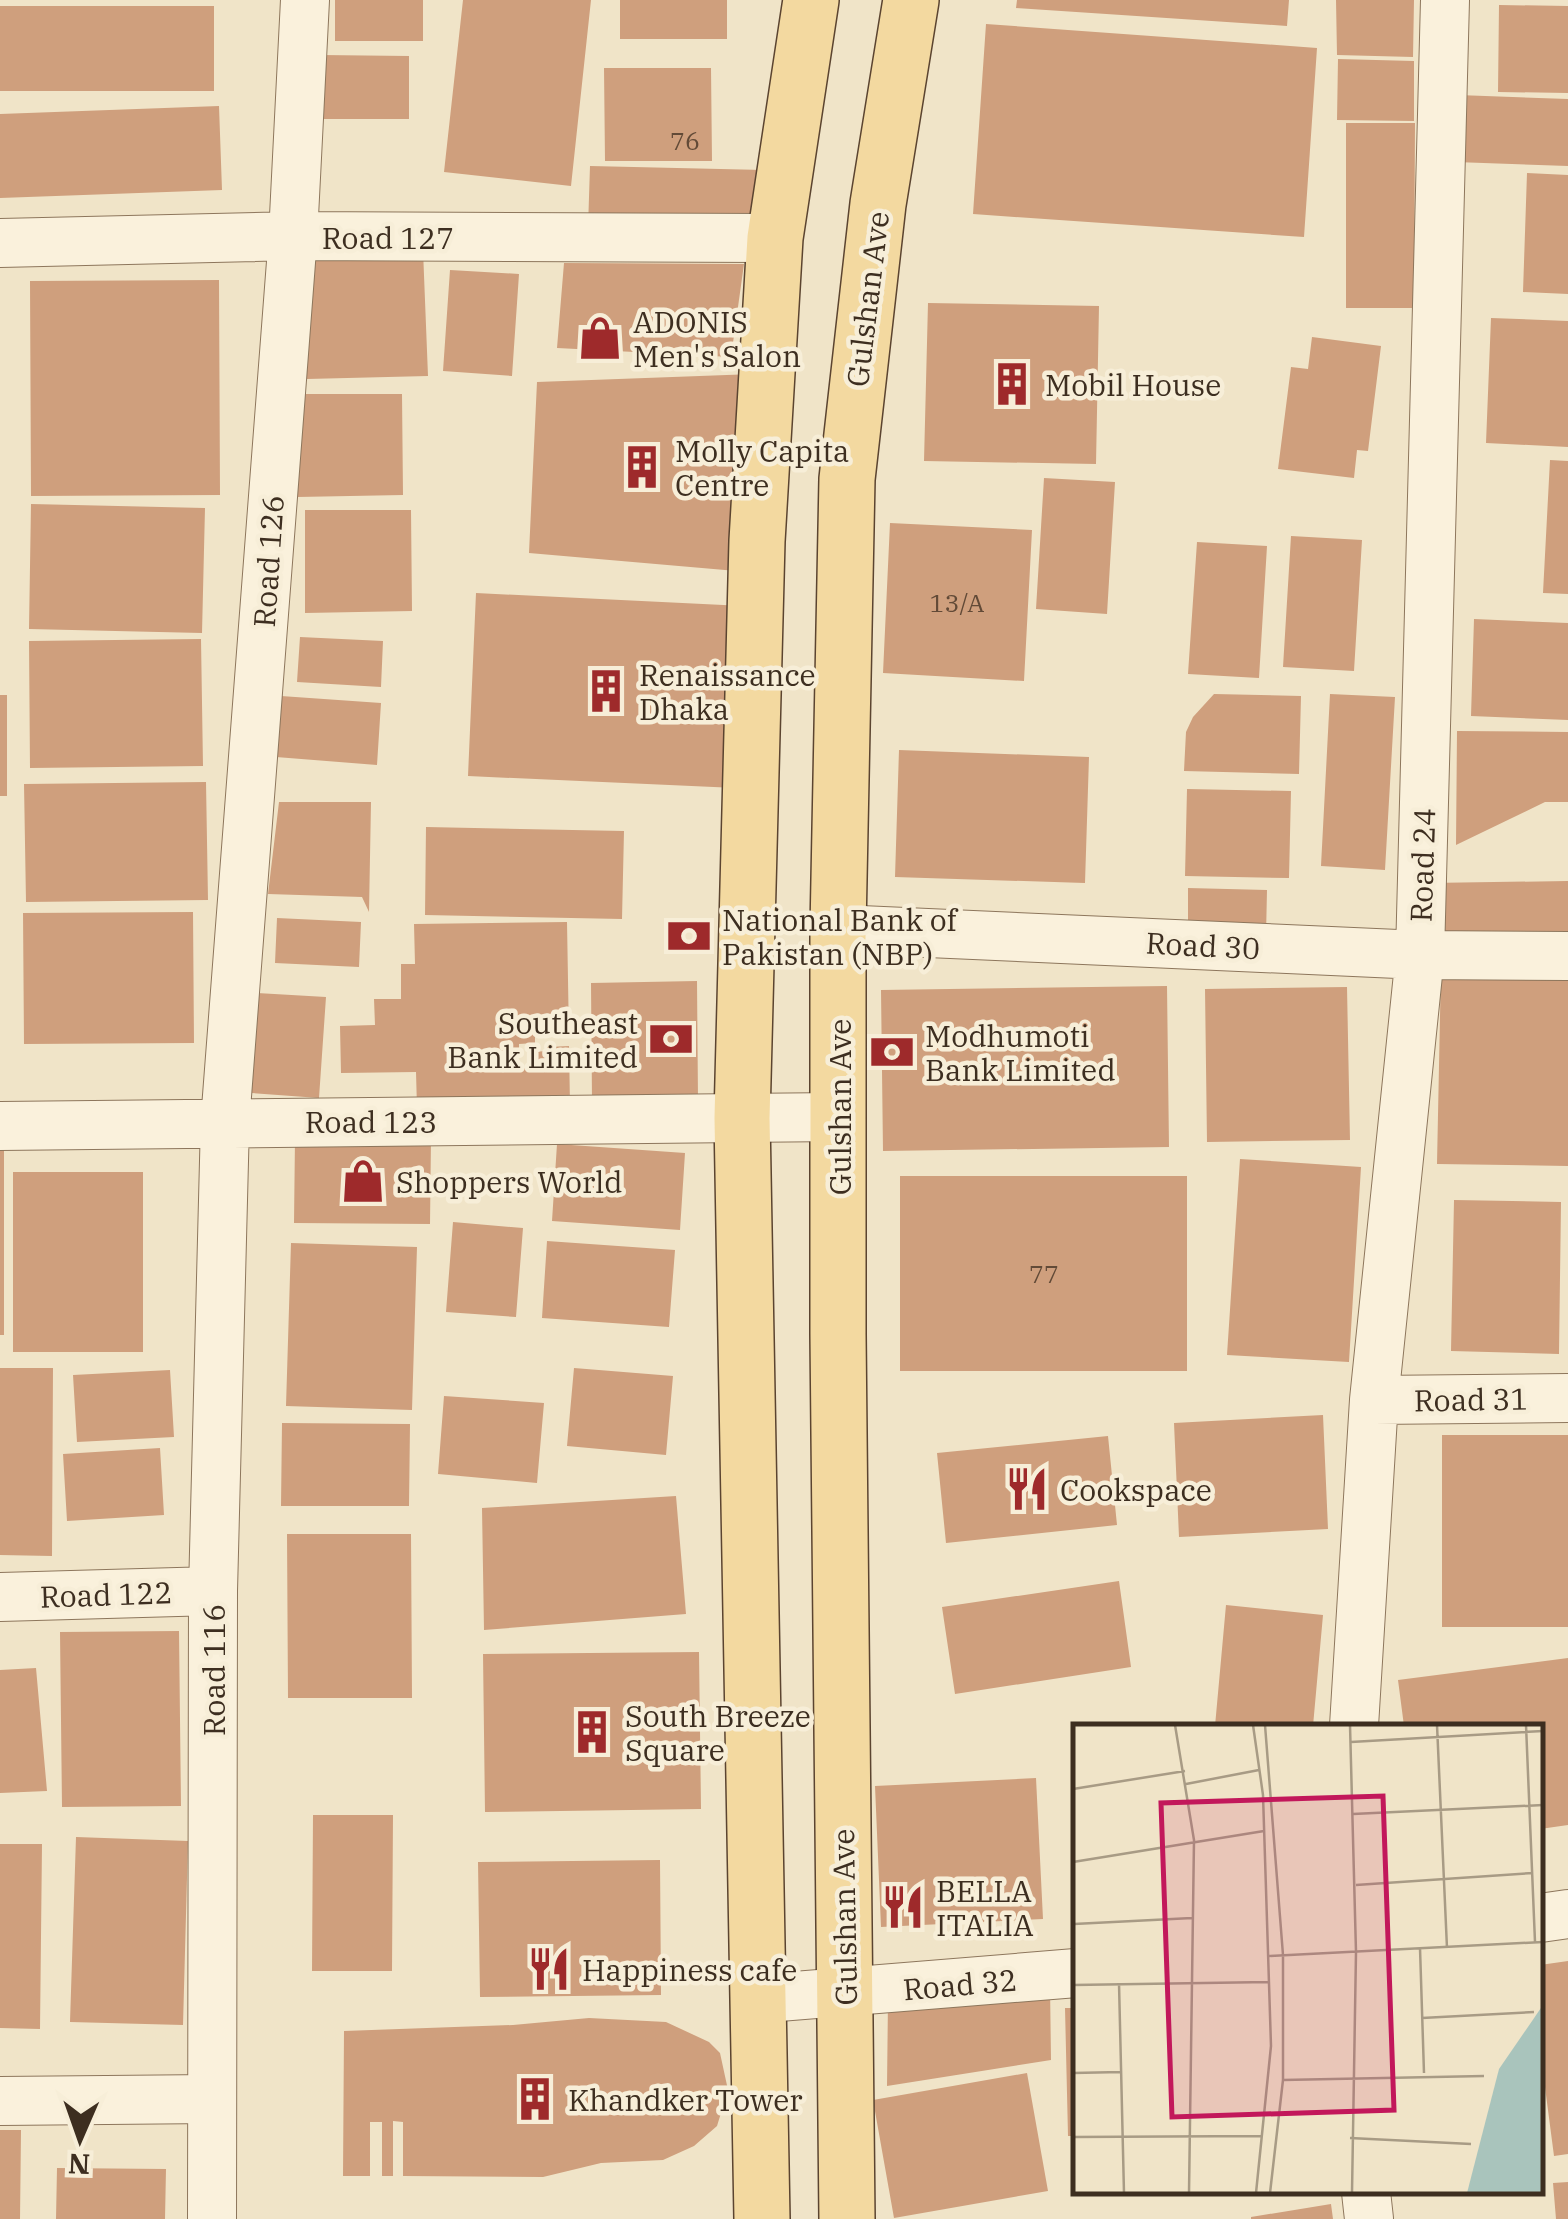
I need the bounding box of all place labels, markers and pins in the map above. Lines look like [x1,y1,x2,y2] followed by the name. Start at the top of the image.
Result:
[633,302,801,375] place label: ADONIS Men's Salon
[576,314,624,362] shop icon: ADONIS Men's Salon
[988,360,1036,408] building icon: Mobil House
[1045,365,1221,404] place label: Mobil House
[675,431,849,504] place label: Molly Capita Centre
[618,443,666,491] building icon: Molly Capita Centre
[639,655,816,728] place label: Renaissance Dhaka
[582,667,630,715] building icon: Renaissance Dhaka
[722,900,959,973] place label: National Bank of Pakistan (NBP)
[665,912,713,960] bank icon: National Bank of Pakistan (NBP)
[447,1003,638,1076] place label: Southeast Bank Limited
[647,1015,695,1063] bank icon: Southeast Bank Limited
[925,1016,1116,1089] place label: Modhumoti Bank Limited
[868,1028,916,1076] bank icon: Modhumoti Bank Limited
[339,1157,387,1205] shop icon: Shoppers World
[396,1162,622,1201] place label: Shoppers World
[1003,1465,1051,1513] restaurant icon: Cookspace
[1060,1470,1212,1509] place label: Cookspace
[625,1696,811,1769] place label: South Breeze Square
[568,1708,616,1756] building icon: South Breeze Square
[936,1871,1034,1944] place label: BELLA ITALIA
[879,1883,927,1931] restaurant icon: BELLA ITALIA
[525,1945,573,1993] restaurant icon: Happiness cafe
[582,1950,797,1989] place label: Happiness cafe
[511,2075,559,2123] building icon: Khandker Tower
[568,2080,803,2119] place label: Khandker Tower

